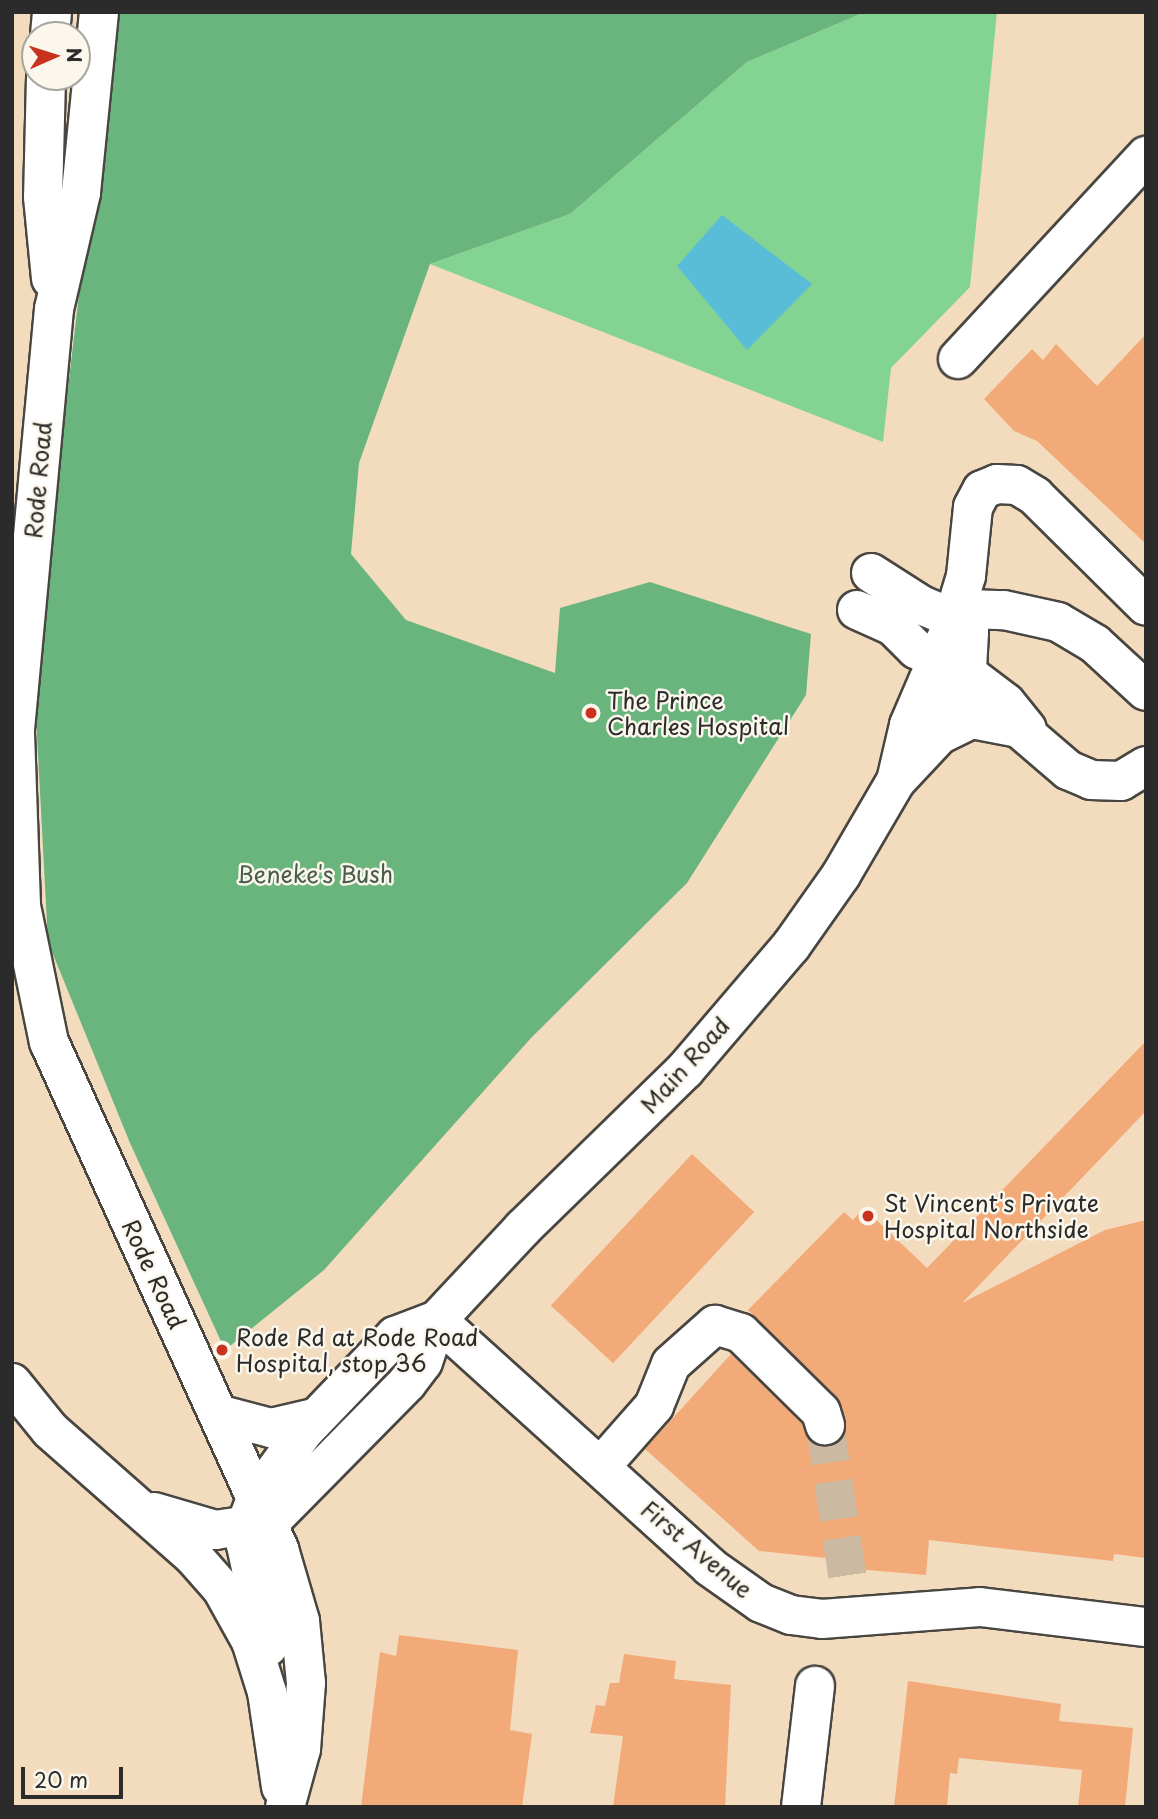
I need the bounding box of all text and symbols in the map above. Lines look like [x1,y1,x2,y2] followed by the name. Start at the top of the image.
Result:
[21,21,91,91] north arrow
[61,47,89,63] text: N
[19,421,57,539] street label: Rode Road
[607,686,791,740] place label: The Prince Charles Hospital
[581,703,601,723] marker: The Prince Charles Hospital
[237,860,393,888] park label: Beneke's Bush
[635,1012,735,1118] street label: Main Road
[884,1189,1099,1243] place label: St Vincent's Private Hospital Northside
[858,1206,878,1226] marker: St Vincent's Private Hospital Northside
[117,1216,191,1332] street label: Rode Road
[236,1323,481,1377] place label: Rode Rd at Rode Road Hospital, stop 36
[214,1342,230,1358] marker: Rode Rd at Rode Road Hospital, stop 36
[636,1495,758,1603] street label: First Avenue
[24,1752,126,1796] scale bar
[34,1763,88,1795] text: 20 m

